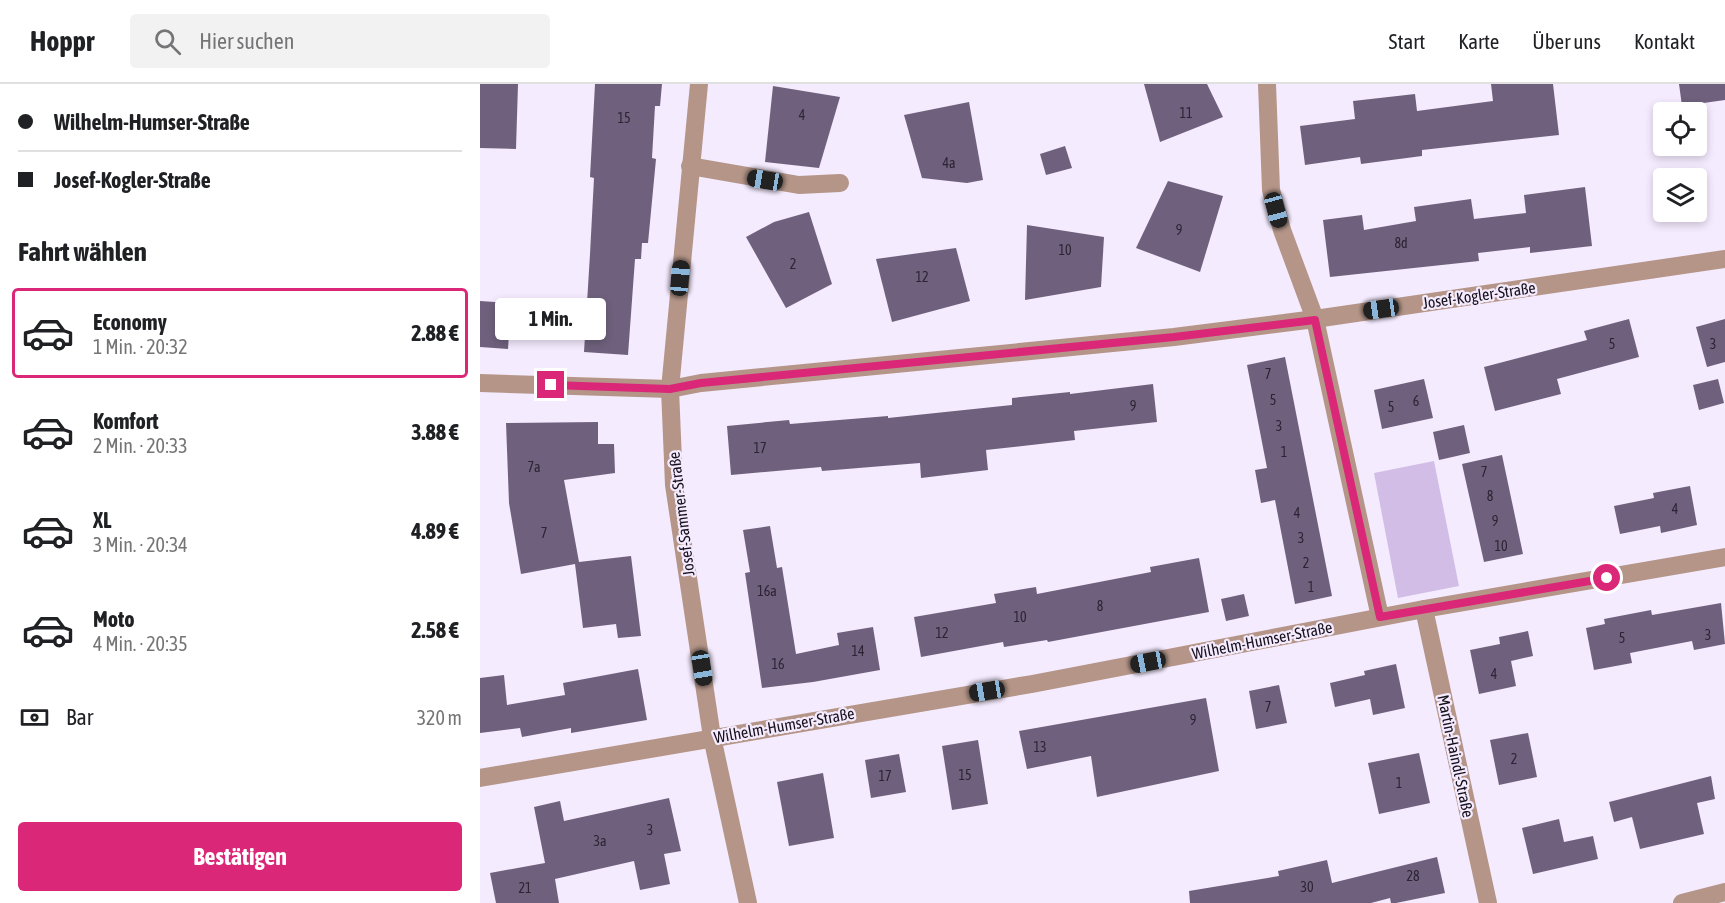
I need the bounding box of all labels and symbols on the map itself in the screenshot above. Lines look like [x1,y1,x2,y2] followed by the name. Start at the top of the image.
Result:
[1179,105,1193,121] house number: 11
[799,107,806,123] house number: 4
[617,110,631,126] house number: 15
[942,155,956,171] house number: 4a
[746,168,784,192] car
[1263,190,1289,230] car
[1176,222,1182,238] house number: 9
[1394,235,1408,251] house number: 8d
[1058,242,1072,258] house number: 10
[790,256,796,272] house number: 2
[669,259,691,297] car
[915,269,929,285] house number: 12
[1421,278,1537,313] street label: Josef-Kogler-Straße
[496,298,607,340] callout: 1 Min.
[1362,298,1400,320] car
[1609,336,1615,352] house number: 5
[1710,336,1716,352] house number: 3
[1265,366,1271,382] house number: 7
[537,371,564,398] route end
[1270,392,1276,408] house number: 5
[1413,393,1420,409] house number: 6
[1130,398,1136,414] house number: 9
[1388,399,1394,415] house number: 5
[1276,418,1282,434] house number: 3
[753,440,767,456] house number: 17
[1281,444,1287,460] house number: 1
[664,451,698,577] street label: Josef-Sammer-Straße
[527,459,541,475] house number: 7a
[1481,464,1487,480] house number: 7
[1487,488,1494,504] house number: 8
[1672,501,1679,517] house number: 4
[1294,505,1301,521] house number: 4
[1492,513,1498,529] house number: 9
[541,525,547,541] house number: 7
[1298,530,1304,546] house number: 3
[1494,538,1508,554] house number: 10
[1303,555,1309,571] house number: 2
[1593,564,1620,591] route start
[1308,579,1314,595] house number: 1
[757,583,777,599] house number: 16a
[1097,598,1104,614] house number: 8
[1013,609,1027,625] house number: 10
[1190,618,1334,662] street label: Wilhelm-Humser-Straße
[935,625,949,641] house number: 12
[1705,627,1711,643] house number: 3
[1619,630,1625,646] house number: 5
[851,643,865,659] house number: 14
[690,649,714,687] car
[1129,650,1167,674] car
[771,656,785,672] house number: 16
[1491,666,1498,682] house number: 4
[968,679,1006,703] car
[1434,693,1478,819] street label: Martin-Haindl-Straße
[1265,699,1271,715] house number: 7
[712,704,856,746] street label: Wilhelm-Humser-Straße
[1190,712,1196,728] house number: 9
[1033,739,1047,755] house number: 13
[1511,751,1517,767] house number: 2
[958,767,972,783] house number: 15
[878,768,892,784] house number: 17
[1396,775,1402,791] house number: 1
[647,822,653,838] house number: 3
[593,833,607,849] house number: 3a
[1406,868,1420,884] house number: 28
[1300,879,1314,895] house number: 30
[518,880,532,896] house number: 21

